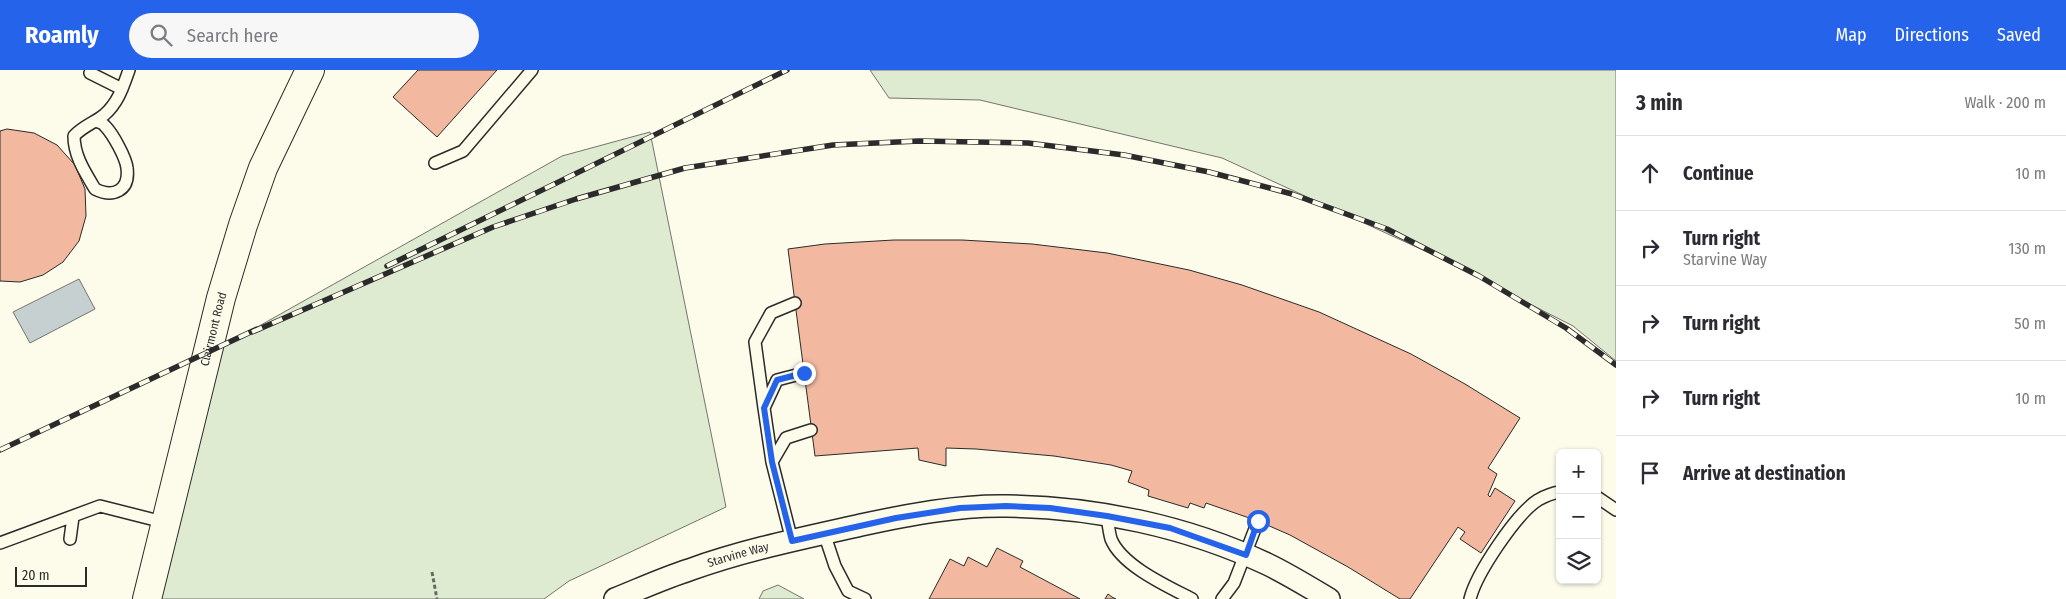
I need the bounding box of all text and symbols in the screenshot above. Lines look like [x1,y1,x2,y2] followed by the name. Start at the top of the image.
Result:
[129,13,479,58] search box
[25,21,99,49] text: Roamly
[147,21,175,49] icon: search
[187,24,278,47] text: Search here
[1835,24,1867,46] text: Map
[1895,24,1969,46] text: Directions
[1997,24,2041,46] text: Saved
[1636,90,1683,116] text: 3 min
[1964,93,2046,112] text: Walk · 200 m
[1636,159,1664,187] icon: ahead
[1683,162,1754,185] text: Continue
[2015,164,2046,183] text: 10 m
[1683,227,1760,250] text: Turn right
[1636,234,1664,262] icon: right
[2008,239,2046,258] text: 130 m
[1683,250,1767,269] text: Starvine Way
[198,290,229,368] street label: Clairmont Road
[1636,309,1664,337] icon: right
[1683,312,1760,335] text: Turn right
[2014,314,2046,333] text: 50 m
[793,362,816,385] route end
[1636,384,1664,412] icon: right
[1683,387,1760,410] text: Turn right
[2015,389,2046,408] text: 10 m
[1556,449,1601,584] map controls
[1556,449,1601,494] button: +
[1636,459,1664,487] icon: arrive
[1683,462,1846,485] text: Arrive at destination
[1556,494,1601,539] button: −
[1247,510,1270,533] route start
[706,539,771,570] street label: Starvine Way
[1556,539,1601,584] button: layers
[15,564,88,587] scale bar
[22,567,50,584] text: 20 m

